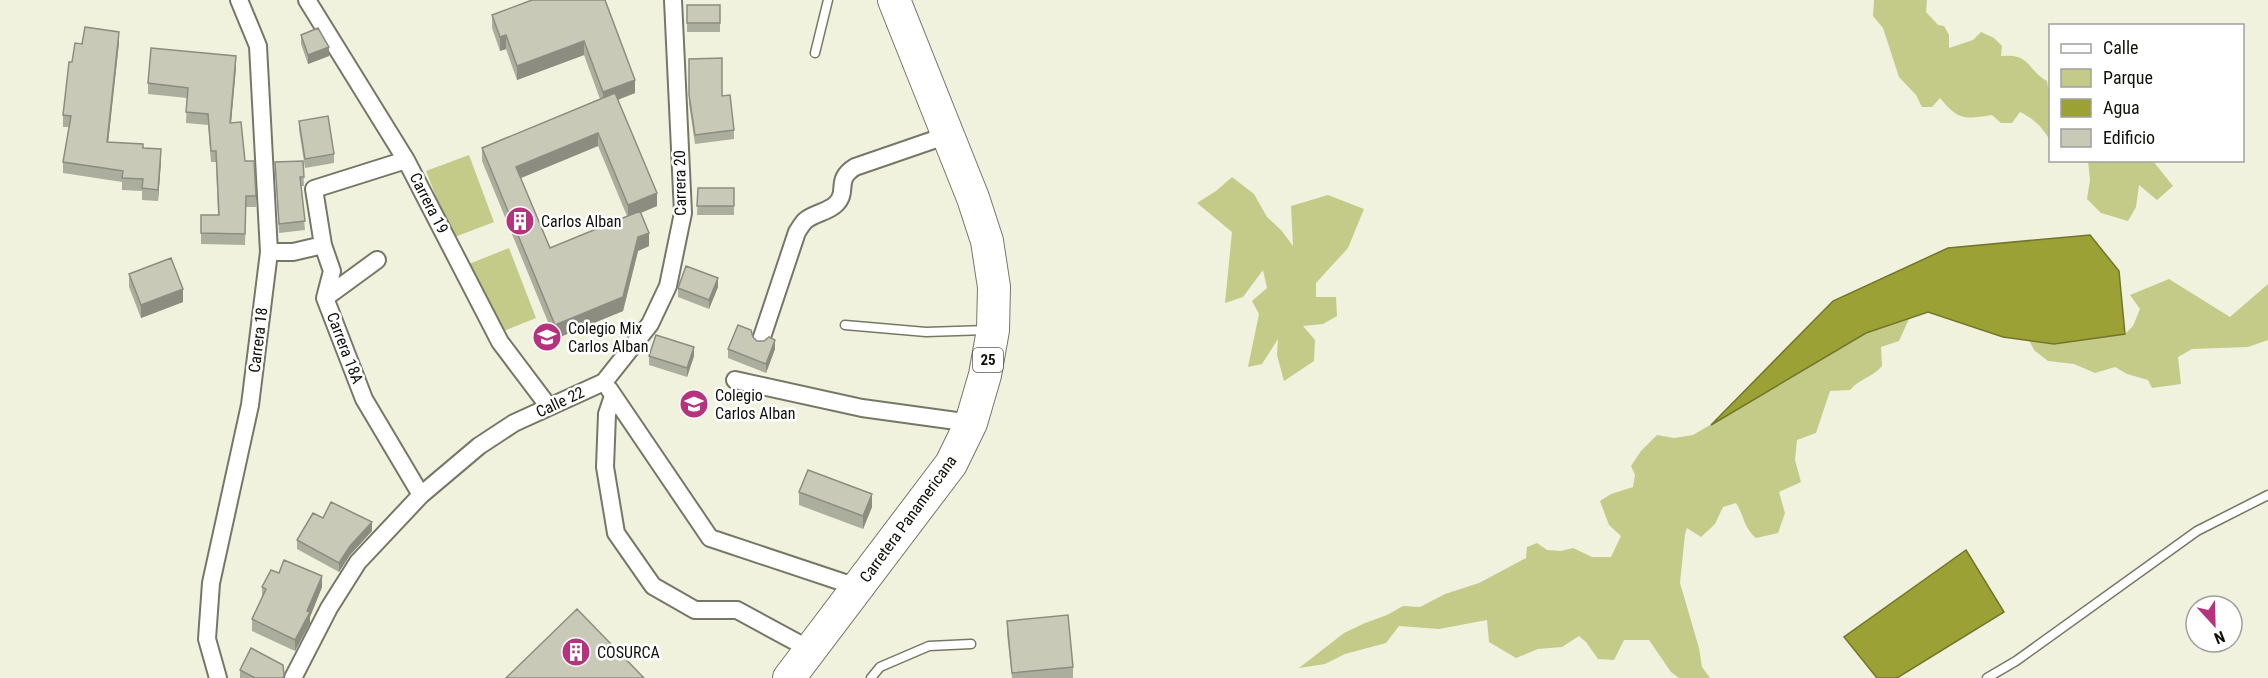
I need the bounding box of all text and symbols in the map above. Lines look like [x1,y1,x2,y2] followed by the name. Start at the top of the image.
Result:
[2049,24,2244,162] legend
[2103,37,2139,58] text: Calle
[2103,67,2153,88] text: Parque
[2103,97,2140,118] text: Agua
[2103,127,2155,148] text: Edificio
[670,150,690,216] street label: Carrera 20
[406,169,452,237] street label: Carrera 19
[504,205,536,237] building icon: Carlos Alban
[541,212,621,231] place label: Carlos Alban
[245,306,271,374] street label: Carrera 18
[323,310,367,386] street label: Carrera 18A
[568,319,648,356] place label: Colegio Mix Carlos Alban
[531,321,563,353] school or university icon: Colegio Mix Carlos Alban
[973,348,1003,372] road number: 25
[533,383,587,421] street label: Calle 22
[715,386,795,423] place label: Colegio Carlos Alban
[678,388,710,420] school or university icon: Colegio Carlos Alban
[856,452,960,586] street label: Carretera Panamericana
[2184,594,2244,654] north arrow
[2211,627,2228,648] text: N
[560,636,592,668] building icon: COSURCA
[597,643,660,662] place label: COSURCA

